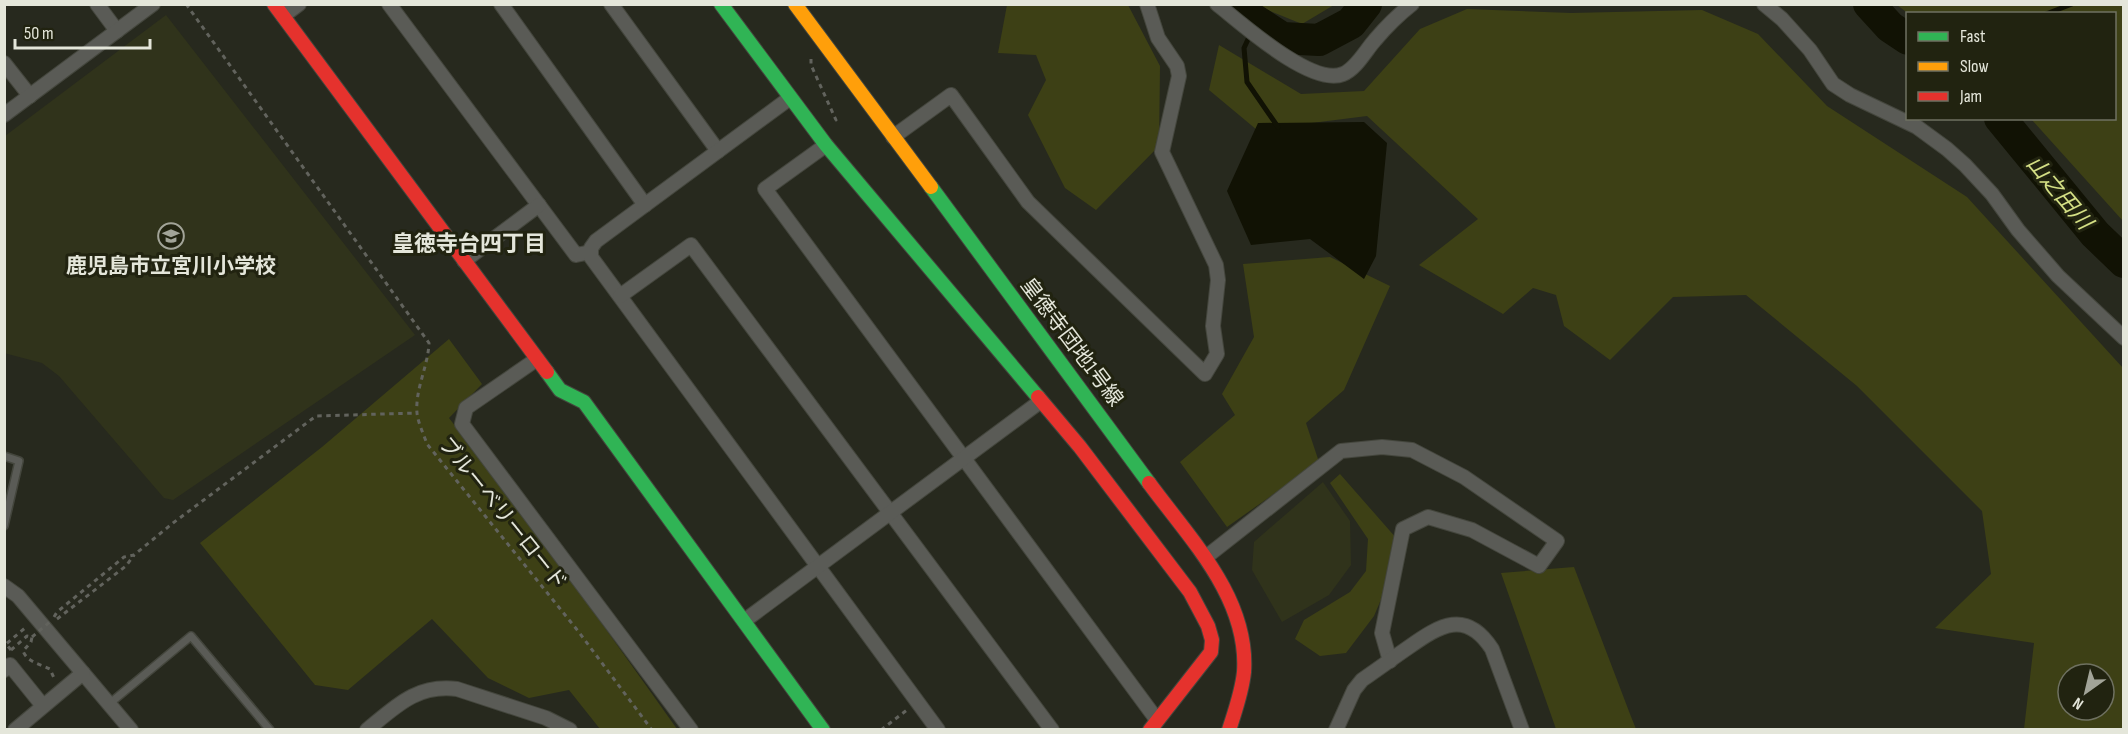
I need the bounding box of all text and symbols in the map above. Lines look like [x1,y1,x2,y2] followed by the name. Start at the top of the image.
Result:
[15,12,150,50] scale bar
[1906,12,2116,120] legend
[24,23,54,44] text: 50 m
[1960,26,1986,47] text: Fast
[1960,56,1989,77] text: Slow
[1959,86,1982,107] text: Jam
[2020,151,2099,237] water label: 山之田川
[156,221,186,251] school or university icon: 鹿児島市立宮川小学校
[392,231,546,258] district label: 皇徳寺台四丁目
[66,254,276,279] place label: 鹿児島市立宮川小学校
[1015,273,1128,411] street label: 皇徳寺団地1号線
[433,432,572,595] street label: ブルーベリーロード
[2056,662,2116,722] north arrow
[2070,693,2087,713] text: N

